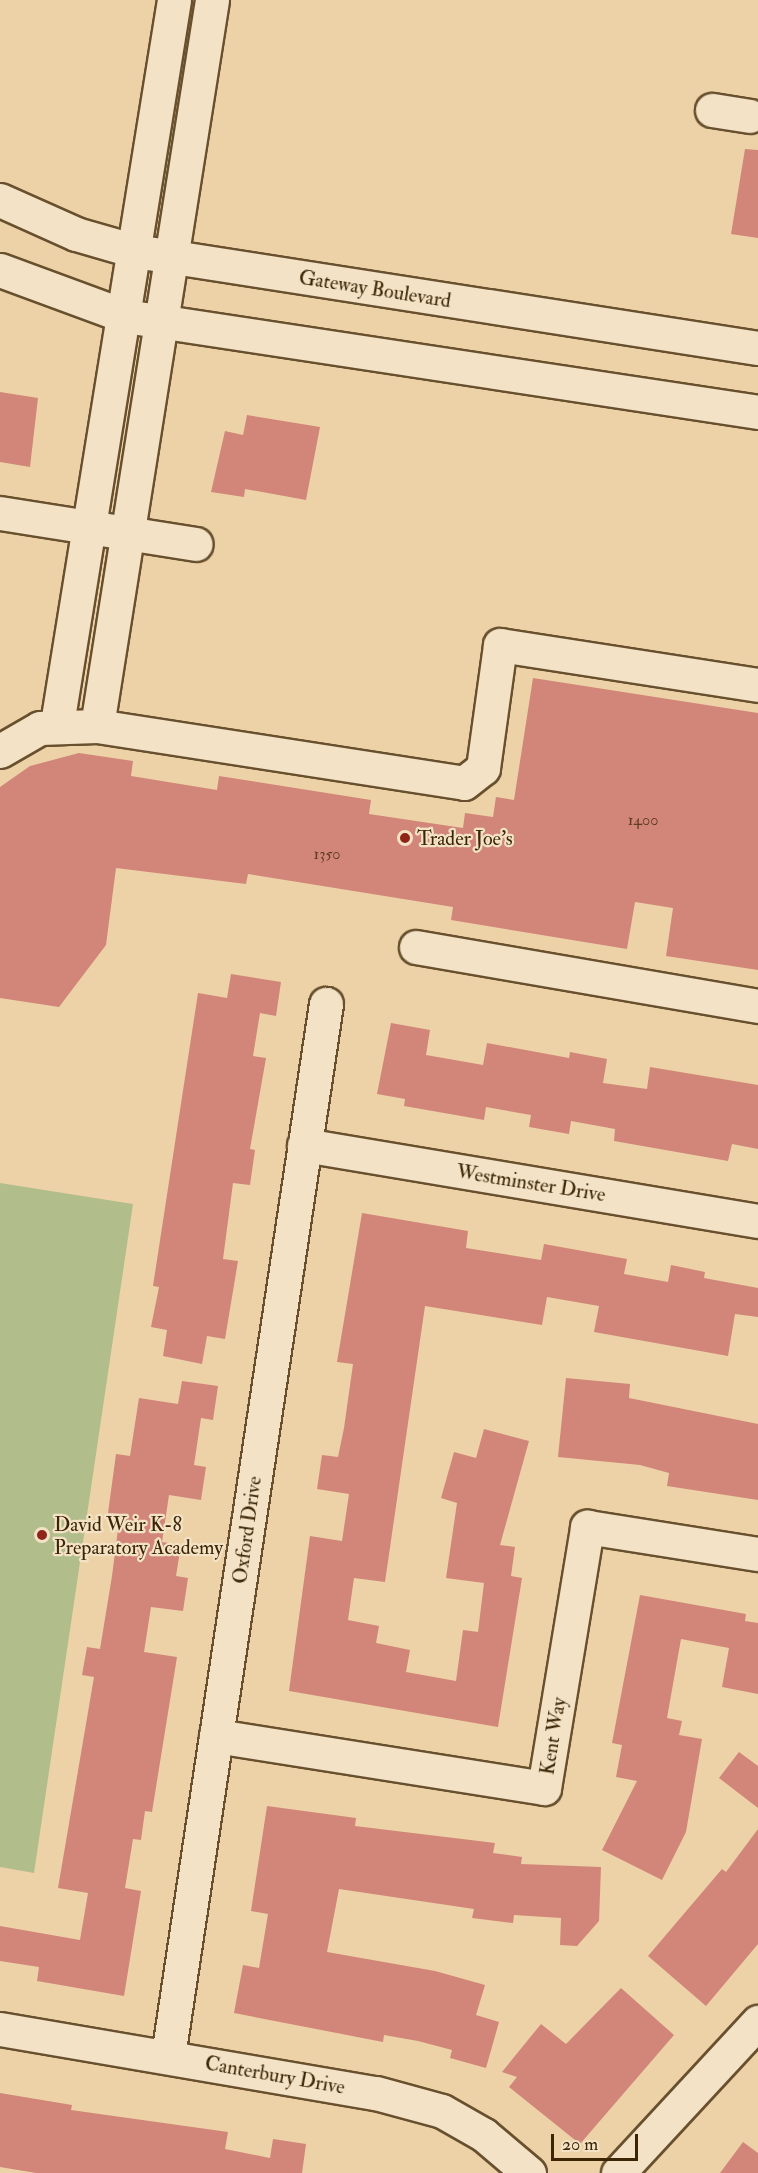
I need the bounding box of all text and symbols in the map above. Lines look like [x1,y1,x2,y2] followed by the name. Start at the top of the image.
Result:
[297,265,453,313] street label: Gateway Boulevard
[628,810,658,830] house number: 1400
[417,826,513,850] place label: Trader Joe's
[398,831,412,845] marker: Trader Joe's
[314,844,340,864] house number: 1350
[455,1159,607,1207] street label: Westminster Drive
[228,1475,266,1585] street label: Oxford Drive
[54,1512,223,1559] place label: David Weir K-8 Preparatory Academy
[35,1528,49,1542] marker: David Weir K-8 Preparatory Academy
[535,1695,571,1777] street label: Kent Way
[203,2051,347,2099] street label: Canterbury Drive
[554,2122,641,2160] scale bar
[562,2133,598,2156] text: 20 m

